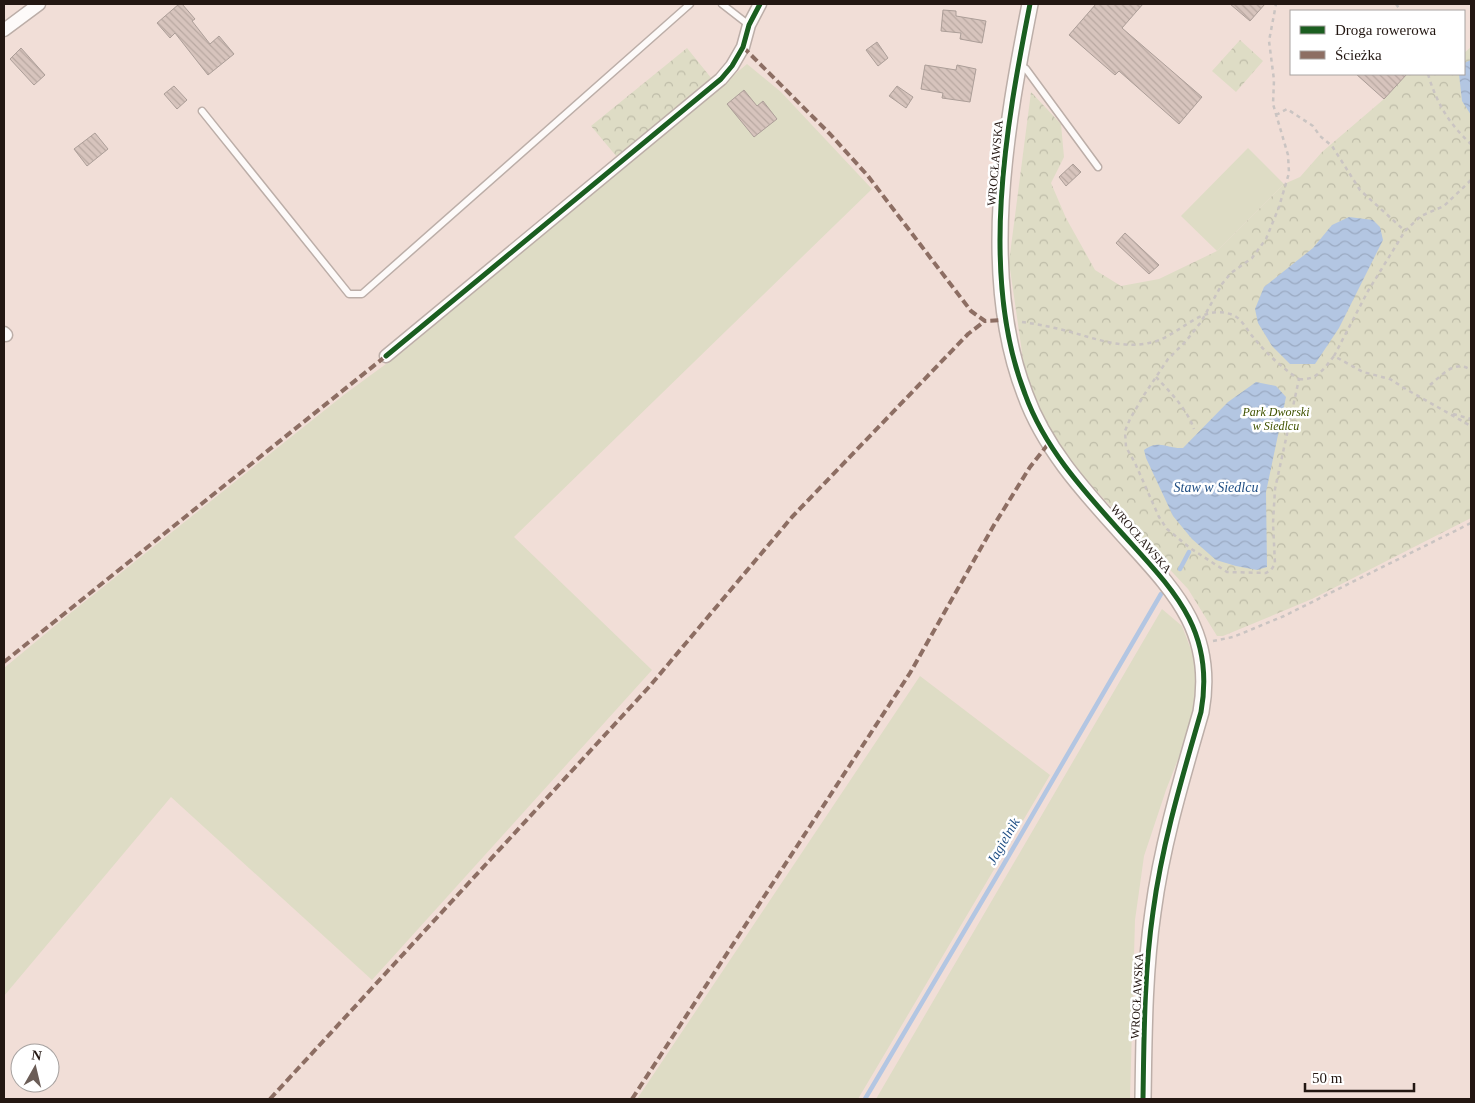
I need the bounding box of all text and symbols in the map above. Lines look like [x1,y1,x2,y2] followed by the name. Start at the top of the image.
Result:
[1290,10,1465,75] legend
[1335,22,1437,38] text: Droga rowerowa
[1335,47,1382,63] text: Ścieżka
[984,119,1006,207] street label: WROCŁAWSKA
[1242,405,1310,433] park label: Park Dworski w Siedlcu
[1174,480,1258,495] water label: Staw w Siedlcu
[1107,502,1175,576] street label: WROCŁAWSKA
[984,815,1023,867] water label: Jagielnik
[1128,952,1146,1039] street label: WROCŁAWSKA
[10,1043,60,1093] north arrow
[31,1047,43,1064] text: N
[1305,1060,1414,1092] scale bar
[1312,1070,1343,1086] text: 50 m

